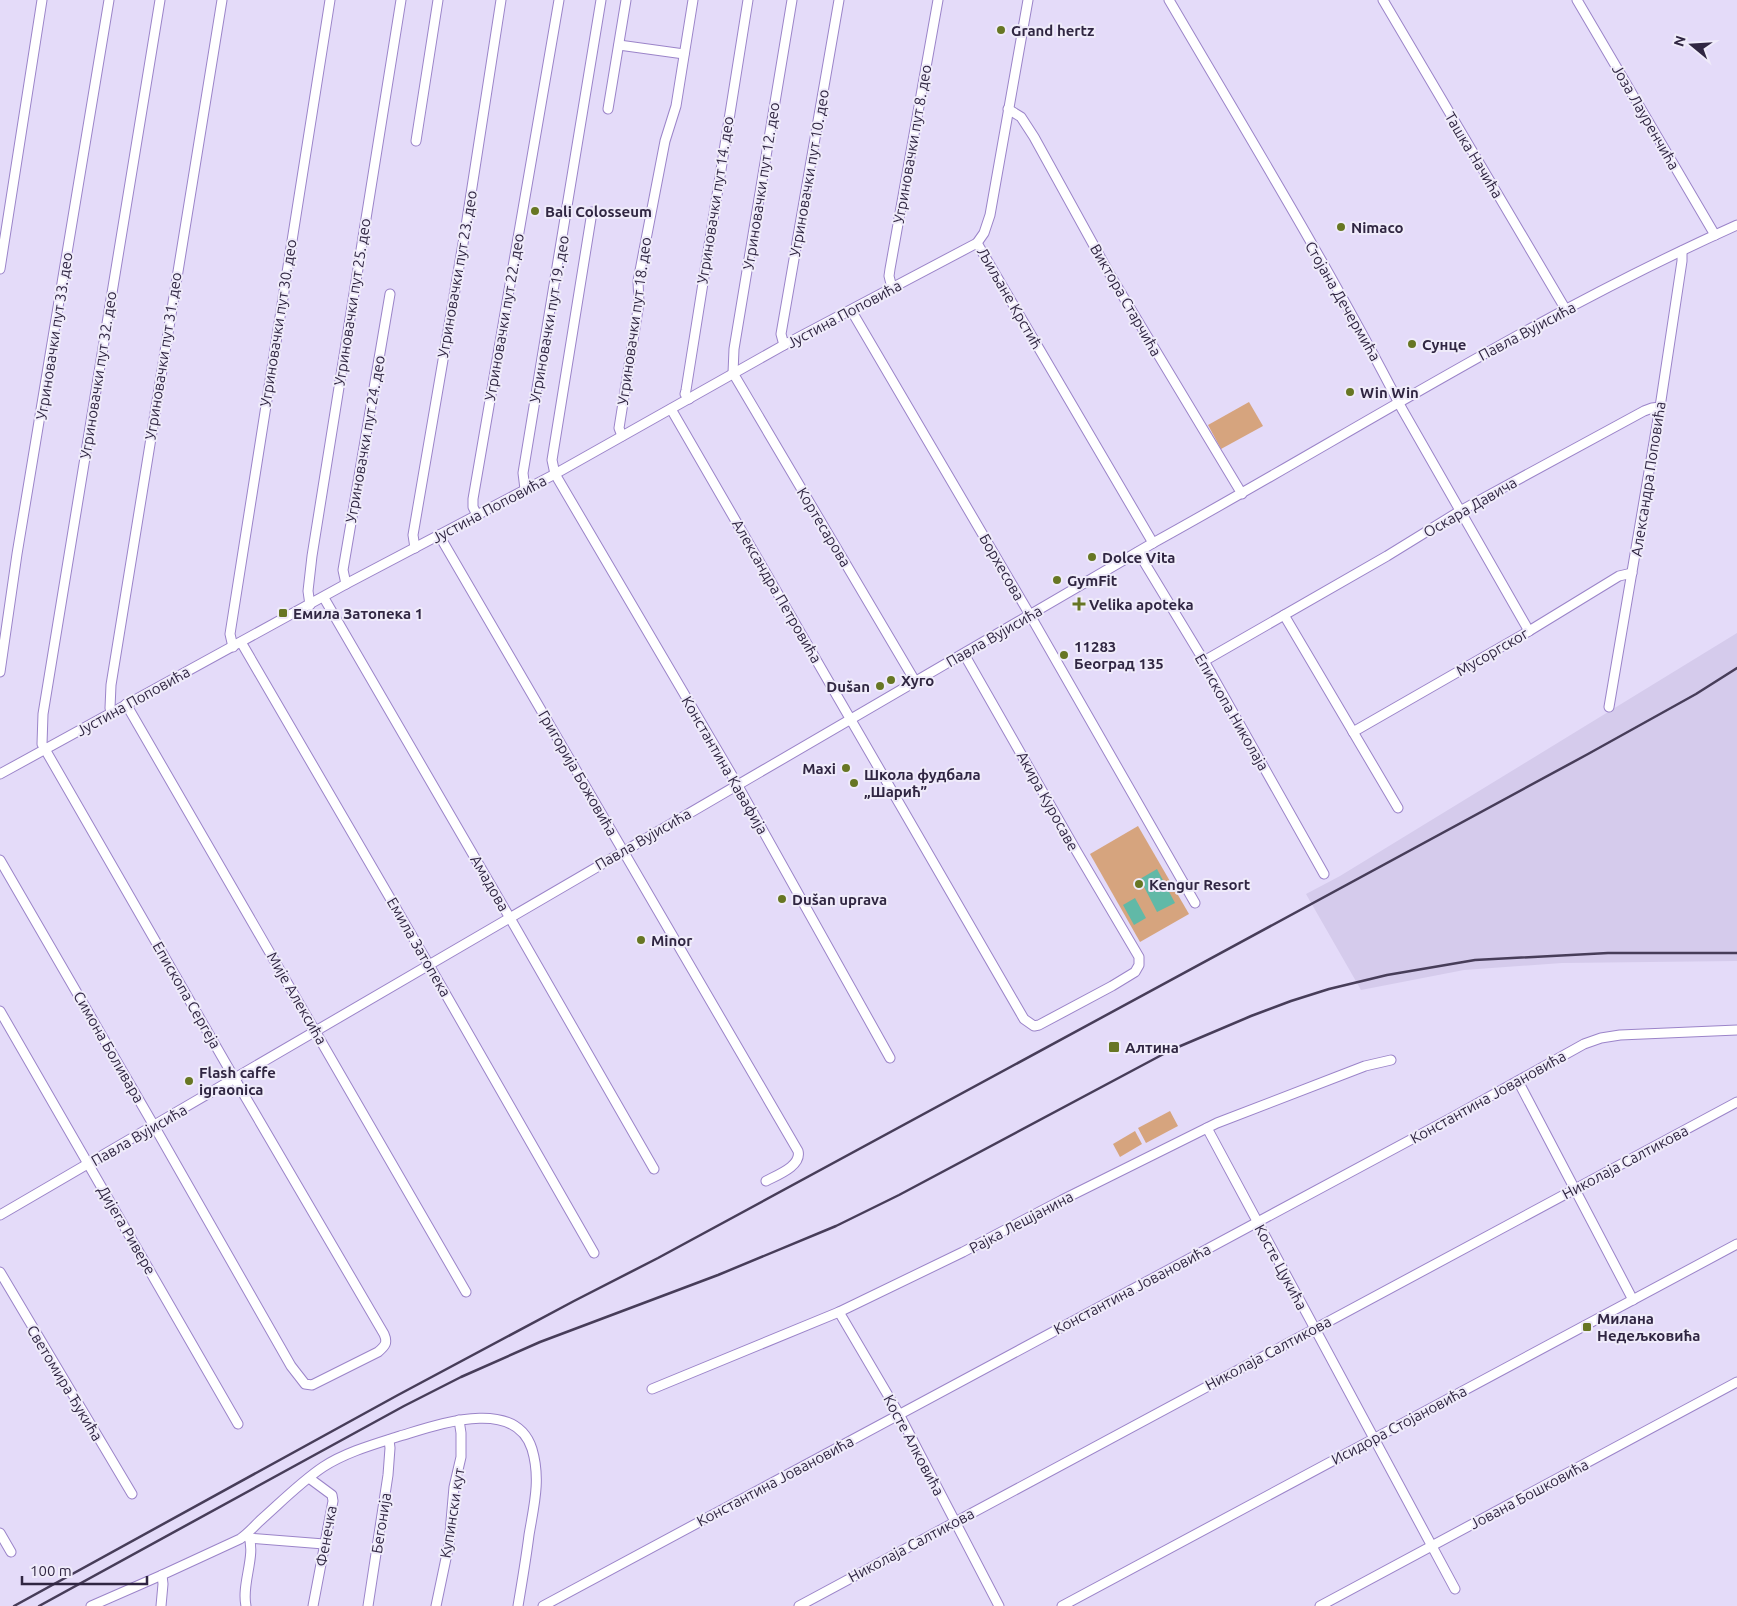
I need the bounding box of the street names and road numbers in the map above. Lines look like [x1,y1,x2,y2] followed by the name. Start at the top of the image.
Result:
[1609,61,1683,173] street label: Јоза Лауренчића
[890,63,934,225] street label: Угриновачки пут 8. део
[786,88,832,258] street label: Угриновачки пут 10. део
[739,101,783,271] street label: Угриновачки пут 12. део
[1442,109,1506,201] street label: Ташка Начића
[693,115,737,285] street label: Угриновачки пут 14. део
[434,189,480,359] street label: Угриновачки пут 23. део
[330,217,374,387] street label: Угриновачки пут 25. део
[481,232,527,402] street label: Угриновачки пут 22. део
[526,234,572,404] street label: Угриновачки пут 19. део
[614,236,654,406] street label: Угриновачки пут 18. део
[256,238,300,408] street label: Угриновачки пут 30. део
[1302,238,1384,364] street label: Стојана Дечермића
[1087,241,1165,359] street label: Виктора Старчића
[974,244,1046,352] street label: Љиљане Крстић
[32,251,76,421] street label: Угриновачки пут 33. део
[141,271,185,441] street label: Угриновачки пут 31. део
[784,277,904,351] street label: Јустина Поповића
[76,290,120,460] street label: Угриновачки пут 32. део
[1475,298,1579,364] street label: Павла Вујисића
[342,354,388,524] street label: Угриновачки пут 24. део
[1627,400,1669,558] street label: Александра Поповића
[429,472,549,546] street label: Јустина Поповића
[1420,473,1520,541] street label: Оскара Давича
[794,484,854,570] street label: Кортесарова
[729,516,825,666] street label: Александра Петровића
[976,531,1028,603] street label: Борхесова
[943,602,1045,670] street label: Павла Вујисића
[1453,625,1531,679] street label: Мусоргског
[1192,650,1272,774] street label: Епископа Николаја
[73,663,193,739] street label: Јустина Поповића
[678,693,772,837] street label: Константина Кавафија
[535,707,621,839] street label: Григорија Божовића
[1014,748,1082,854] street label: Акира Куросаве
[592,805,694,873] street label: Павла Вујисића
[467,852,513,914] street label: Амадова
[384,894,454,1000] street label: Емила Затопека
[149,938,225,1052] street label: Епископа Сергеја
[264,949,330,1047] street label: Мије Алексића
[70,988,148,1106] street label: Симона Боливара
[1407,1047,1569,1147] street label: Константина Јовановића
[88,1101,190,1169] street label: Павла Вујисића
[1559,1122,1691,1202] street label: Николаја Салтикова
[95,1182,159,1278] street label: Дијега Ривере
[966,1187,1076,1257] street label: Рајка Лешјанина
[1251,1221,1311,1313] street label: Косте Цукића
[1051,1240,1213,1338] street label: Константина Јовановића
[1202,1313,1334,1393] street label: Николаја Салтикова
[24,1322,106,1444] street label: Светомира Ђукића
[1328,1382,1470,1468] street label: Исидора Стојановића
[880,1392,948,1498] street label: Косте Алковића
[694,1432,856,1530] street label: Константина Јовановића
[1467,1456,1591,1532] street label: Јована Бошковића
[436,1466,468,1559] street label: Купински кут
[368,1491,394,1555] street label: Бегонија
[312,1504,340,1568] street label: Фенечка
[845,1505,977,1585] street label: Николаја Салтикова

